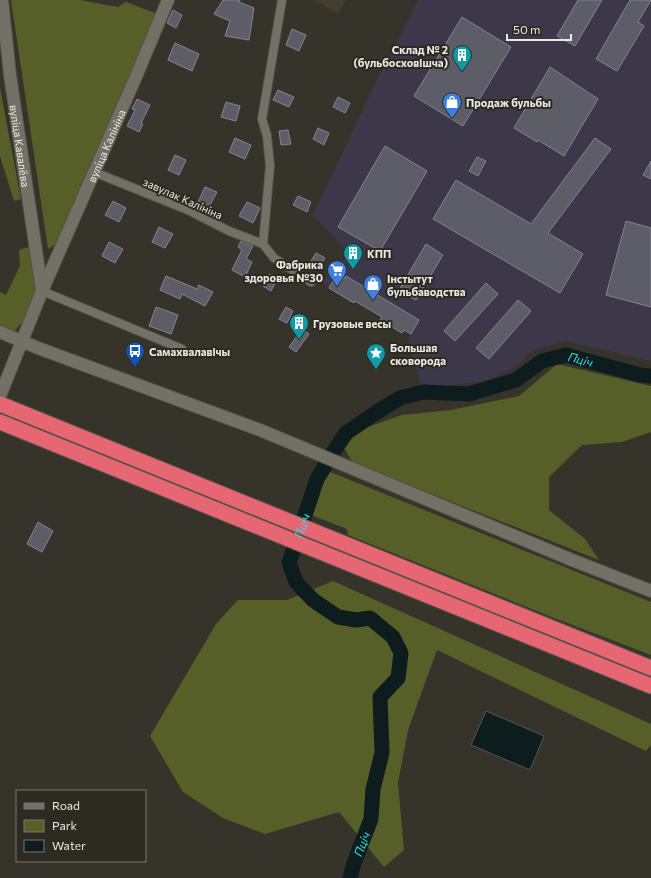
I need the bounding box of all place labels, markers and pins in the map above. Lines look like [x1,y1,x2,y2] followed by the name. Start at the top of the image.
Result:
[354,43,448,69] place label: Склад № 2 (бульбосховішча)
[451,44,473,72] building icon: Склад № 2 (бульбосховішча)
[441,91,463,119] shop icon: Продаж бульбы
[466,96,551,109] place label: Продаж бульбы
[342,242,364,270] building icon: КПП
[367,247,391,260] place label: КПП
[244,258,323,284] place label: Фабрика здоровья №30
[326,259,348,287] supermarket icon: Фабрика здоровья №30
[387,272,466,298] place label: Інстытут бульбаводства
[362,273,384,301] shop icon: Інстытут бульбаводства
[288,312,310,340] building icon: Грузовые весы
[313,317,391,330] place label: Грузовые весы
[124,340,146,368] bus stop icon: Самахвалавічы
[390,341,446,367] place label: Большая сковорода
[365,342,387,370] place icon: Большая сковорода
[149,345,230,358] place label: Самахвалавічы

